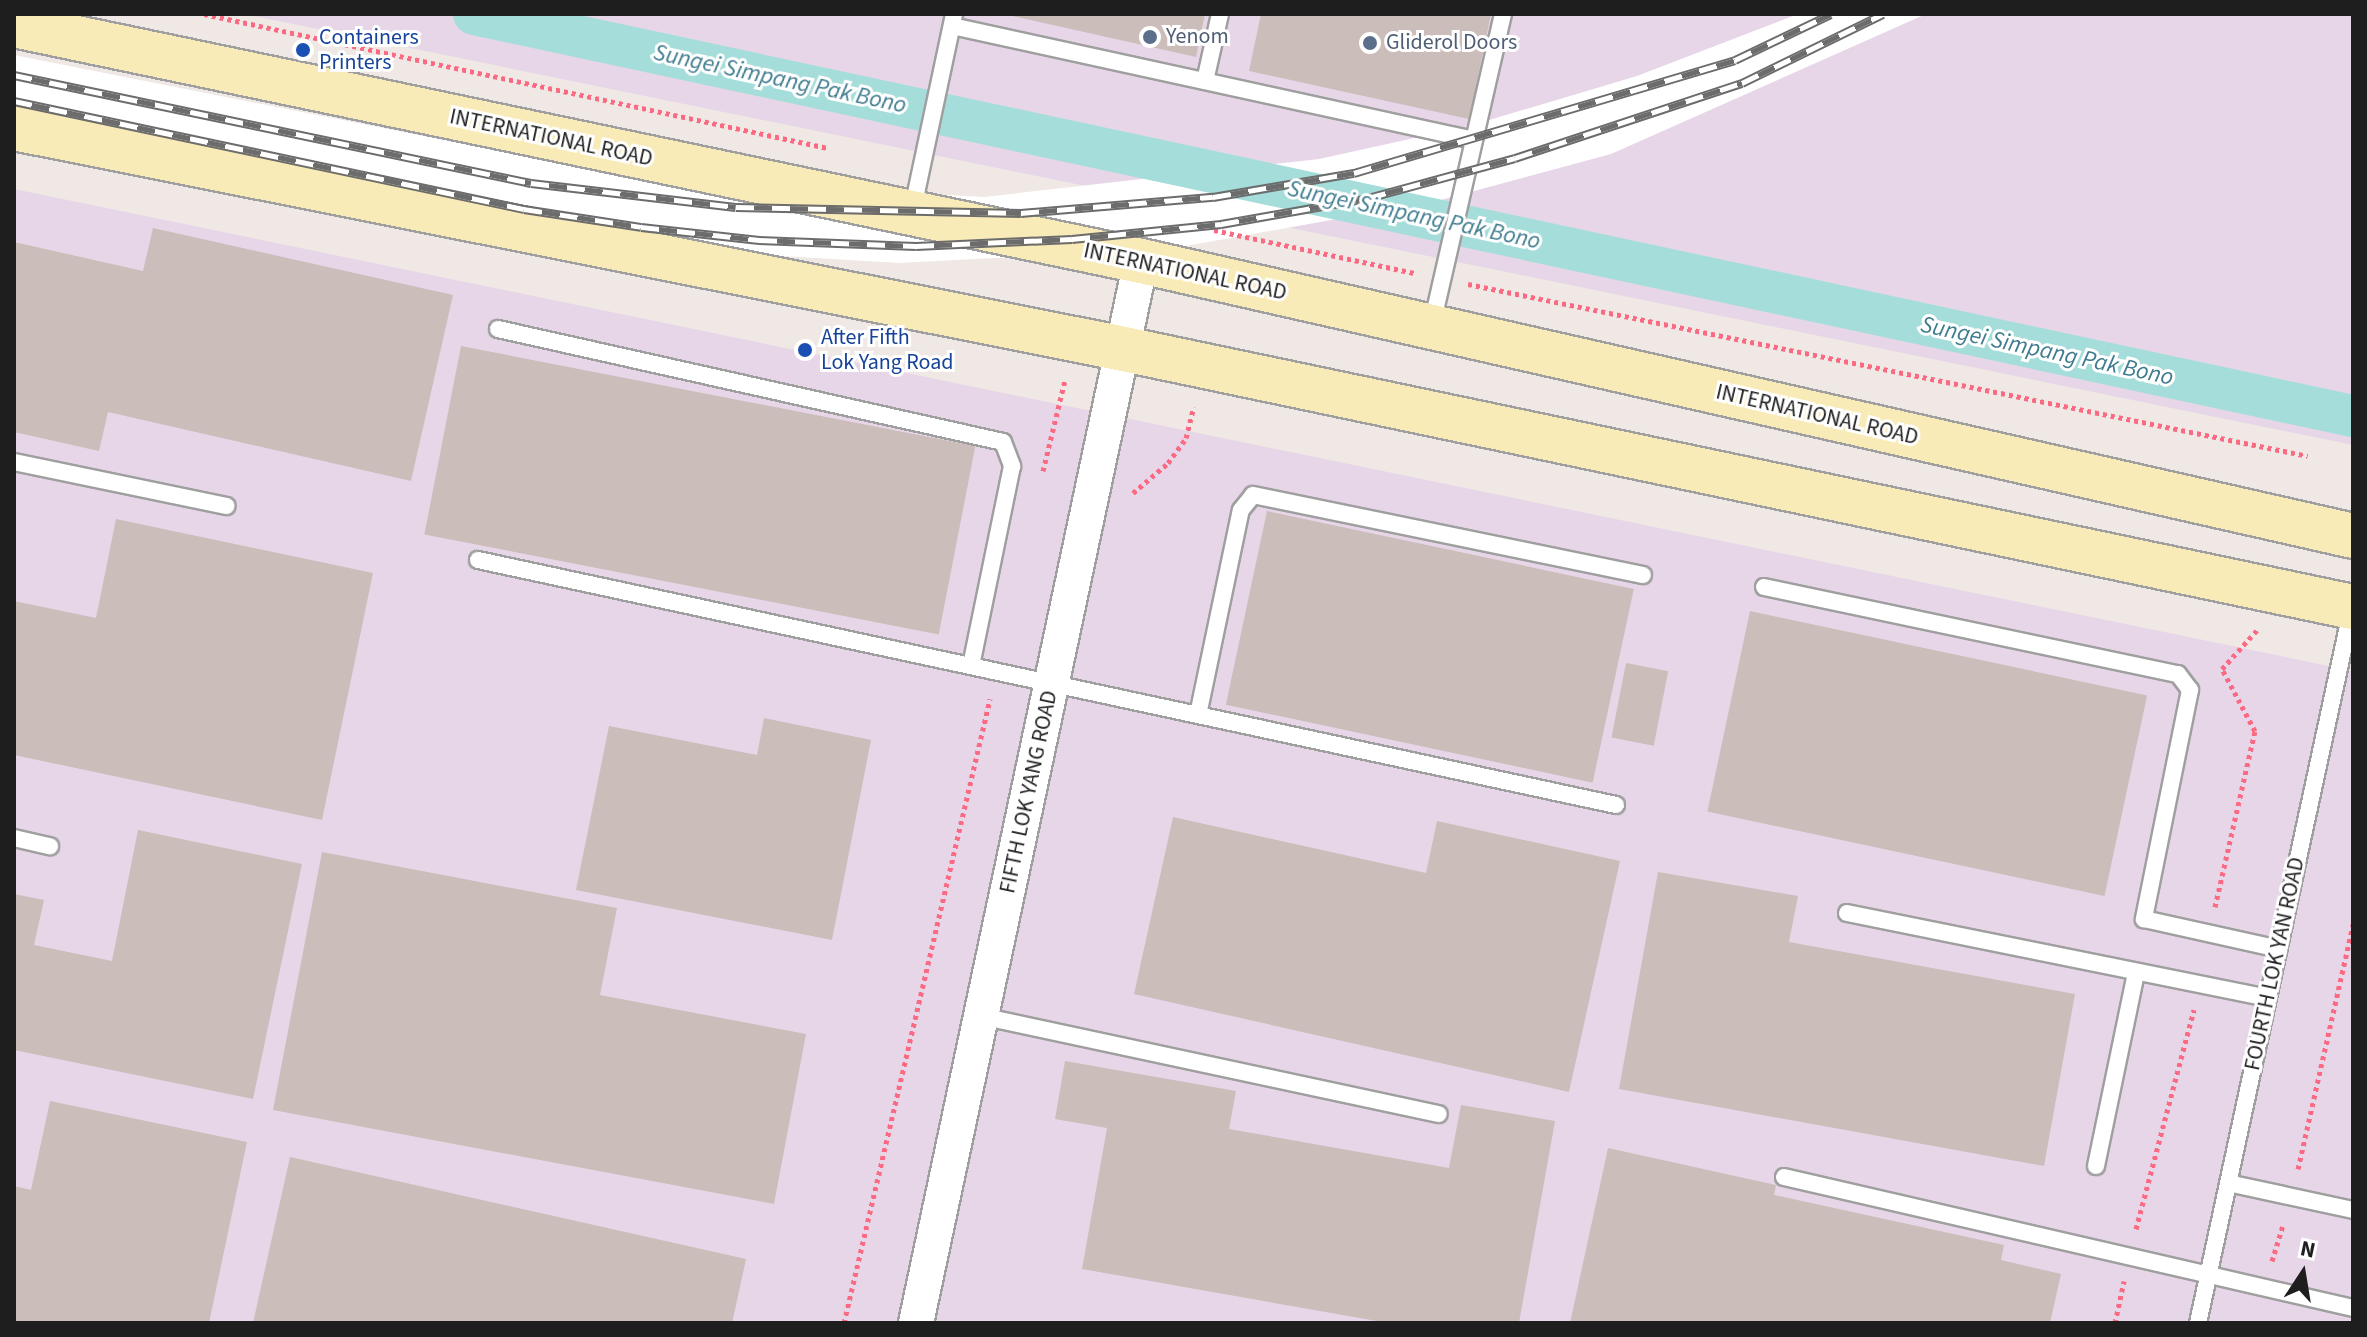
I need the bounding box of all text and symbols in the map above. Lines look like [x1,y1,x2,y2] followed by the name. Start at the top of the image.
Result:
[319,24,419,76] place label: Containers Printers
[1166,24,1229,50] place label: Yenom
[1141,28,1159,46] marker: Yenom
[1386,30,1517,56] place label: Gliderol Doors
[1361,34,1379,52] marker: Gliderol Doors
[651,38,909,120] water label: Sungei Simpang Pak Bono
[294,41,312,59] marker: Containers Printers
[447,104,655,172] street label: INTERNATIONAL ROAD
[1285,174,1543,256] water label: Sungei Simpang Pak Bono
[1081,238,1289,306] street label: INTERNATIONAL ROAD
[1918,310,2176,392] water label: Sungei Simpang Pak Bono
[821,324,953,376] place label: After Fifth Lok Yang Road
[796,341,814,359] marker: After Fifth Lok Yang Road
[1713,379,1921,451] street label: INTERNATIONAL ROAD
[995,688,1063,896] street label: FIFTH LOK YANG ROAD
[2240,855,2310,1073] street label: FOURTH LOK YAN ROAD
[2297,1232,2318,1267] text: N
[2263,1233,2343,1313] north arrow

